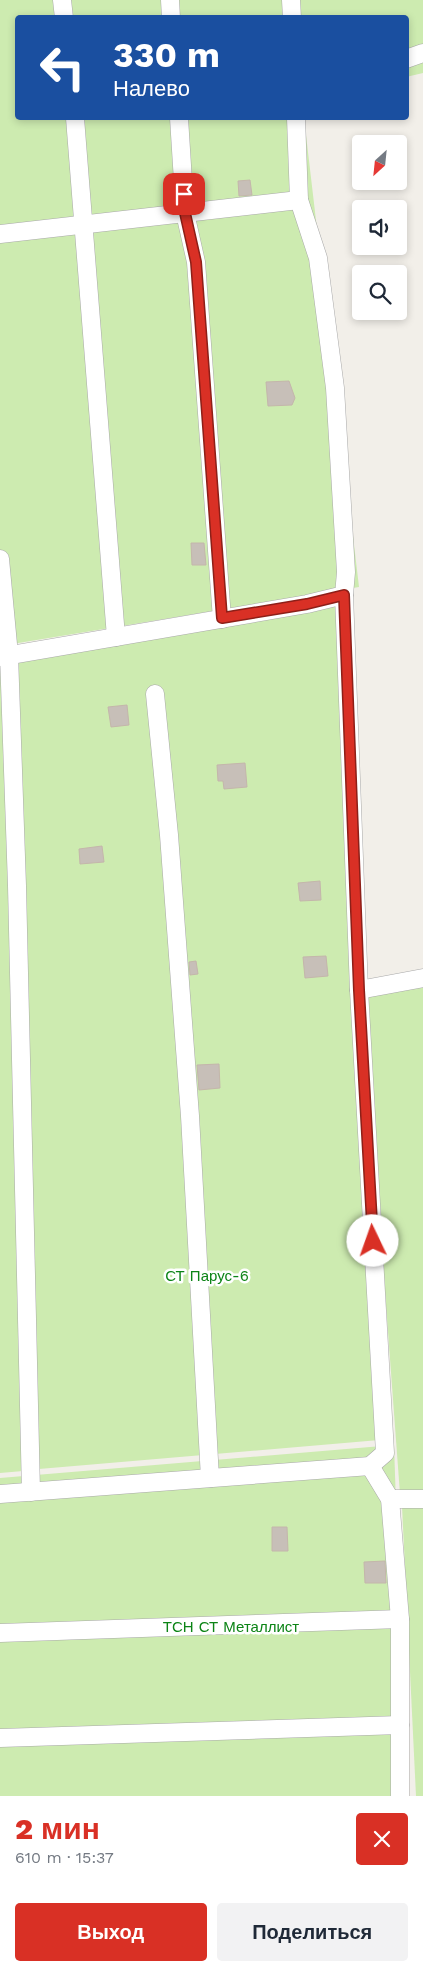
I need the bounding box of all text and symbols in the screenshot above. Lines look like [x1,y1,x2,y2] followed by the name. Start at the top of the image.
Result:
[113,34,220,76] text: 330 m
[30,35,95,100] icon: left
[113,76,190,101] text: Налево
[352,135,408,190] north arrow
[352,135,407,320] map controls
[163,173,205,215] pin
[170,180,198,208] icon: arrive
[352,200,407,255] button: sound
[352,265,407,320] button: search
[346,1214,398,1266] position arrow
[165,1267,249,1285] park label: СТ Парус-6
[163,1618,299,1636] park label: ТСН СТ Металлист
[15,1811,100,1846] text: 2 мин
[356,1813,408,1865] button: close
[15,1848,114,1867] text: 610 m · 15:37
[15,1903,207,1961] button: Выход
[217,1903,408,1961] button: Поделиться

